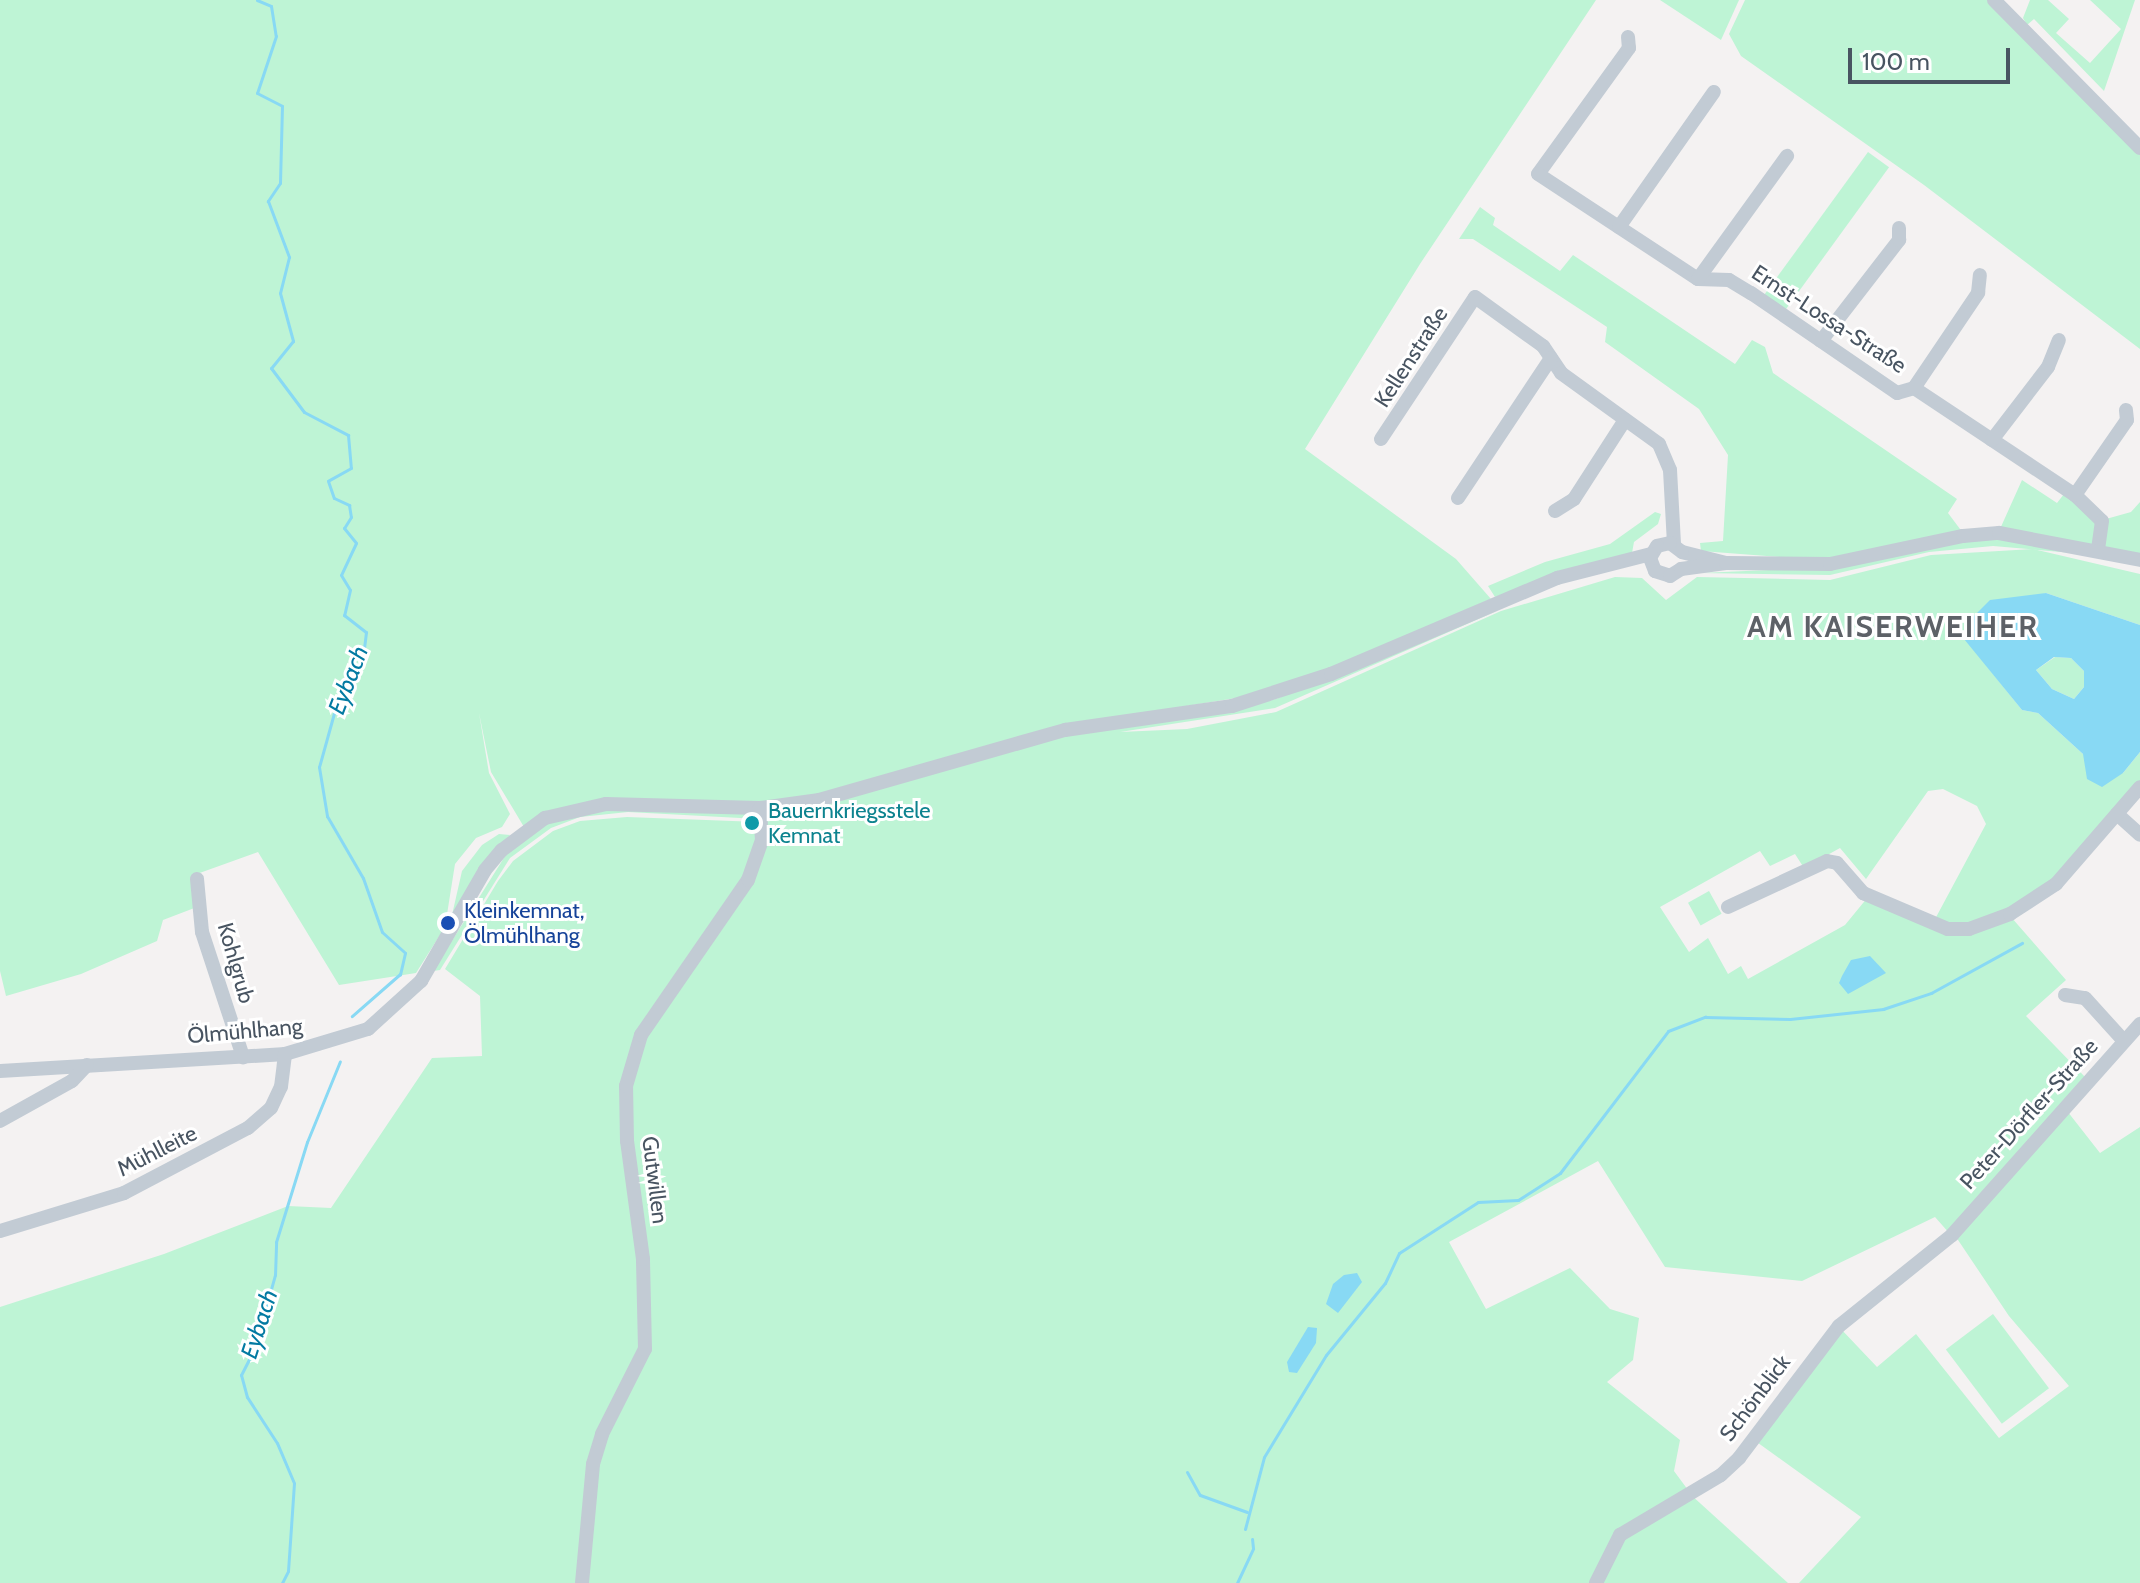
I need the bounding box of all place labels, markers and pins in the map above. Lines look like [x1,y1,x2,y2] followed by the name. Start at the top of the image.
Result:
[768,797,931,848] place label: Bauernkriegsstele Kemnat
[743,814,761,832] marker: Bauernkriegsstele Kemnat
[464,897,584,948] place label: Kleinkemnat, Ölmühlhang
[439,914,457,932] marker: Kleinkemnat, Ölmühlhang

